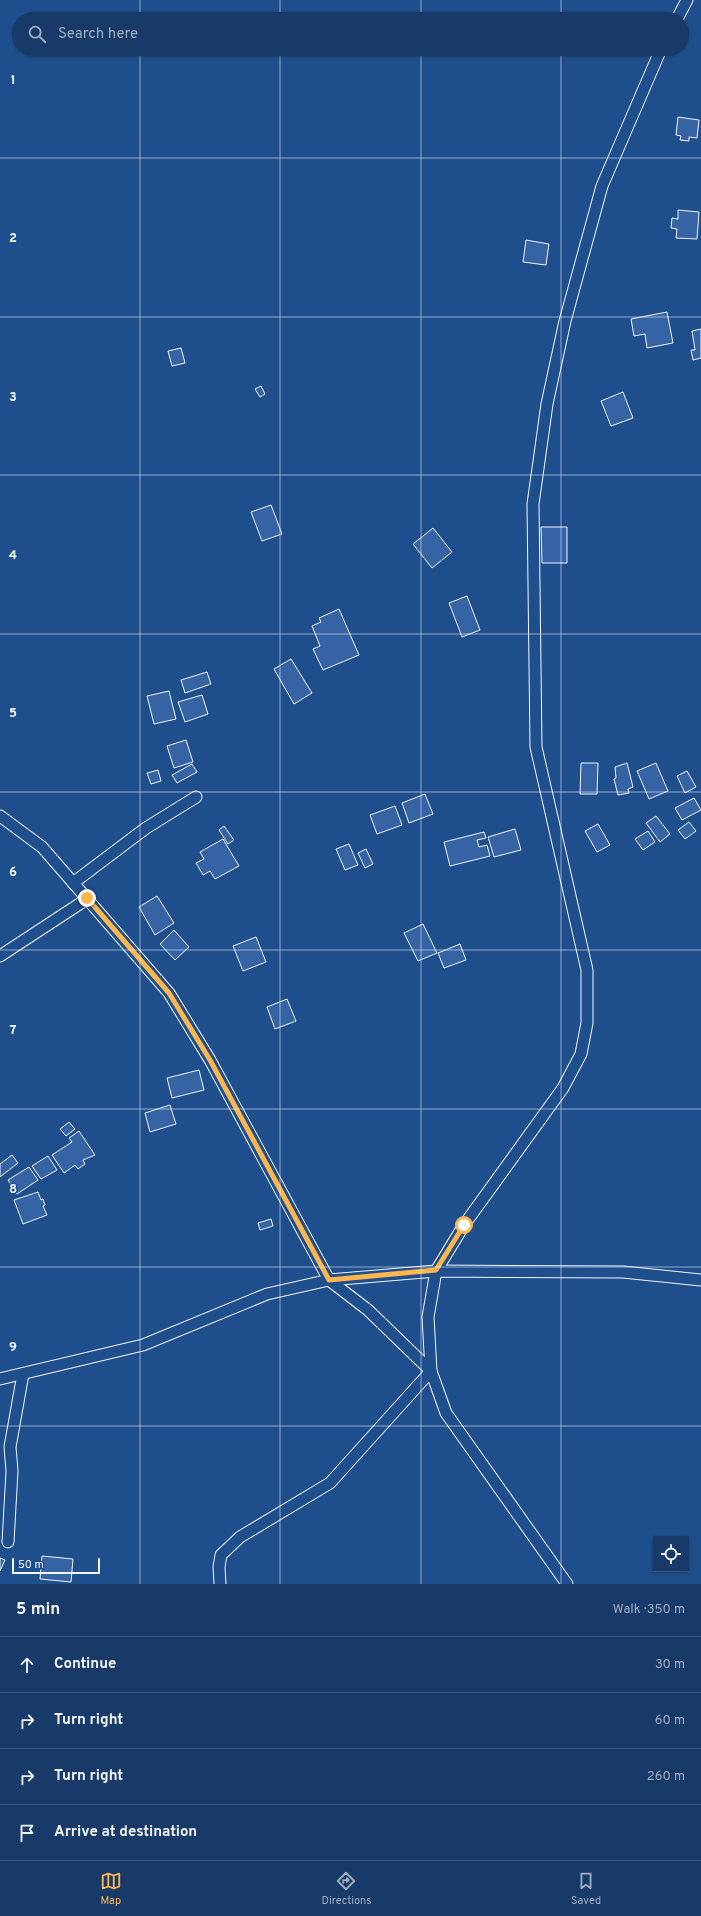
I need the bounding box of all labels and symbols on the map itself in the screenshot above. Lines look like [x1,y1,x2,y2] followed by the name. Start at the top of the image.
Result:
[10,73,16,89] text: 1
[9,231,17,247] text: 2
[9,390,17,406] text: 3
[9,548,17,564] text: 4
[9,706,17,722] text: 5
[9,865,17,881] text: 6
[78,889,96,907] route end
[10,1023,17,1039] text: 7
[9,1182,17,1198] text: 8
[455,1216,473,1234] route start
[9,1340,17,1356] text: 9
[12,1556,100,1575] scale bar

